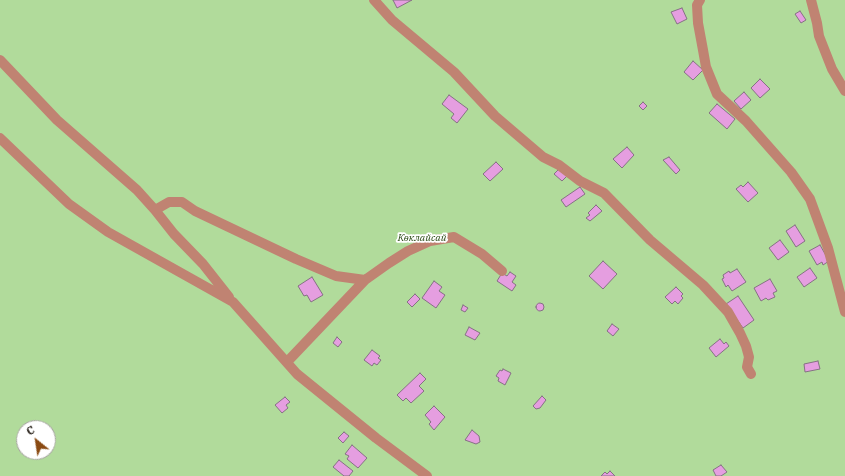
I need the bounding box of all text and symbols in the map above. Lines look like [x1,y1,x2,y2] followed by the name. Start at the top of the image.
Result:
[398,232,446,244] park label: Көклайсай
[16,420,56,460] north arrow
[24,423,37,438] text: С

